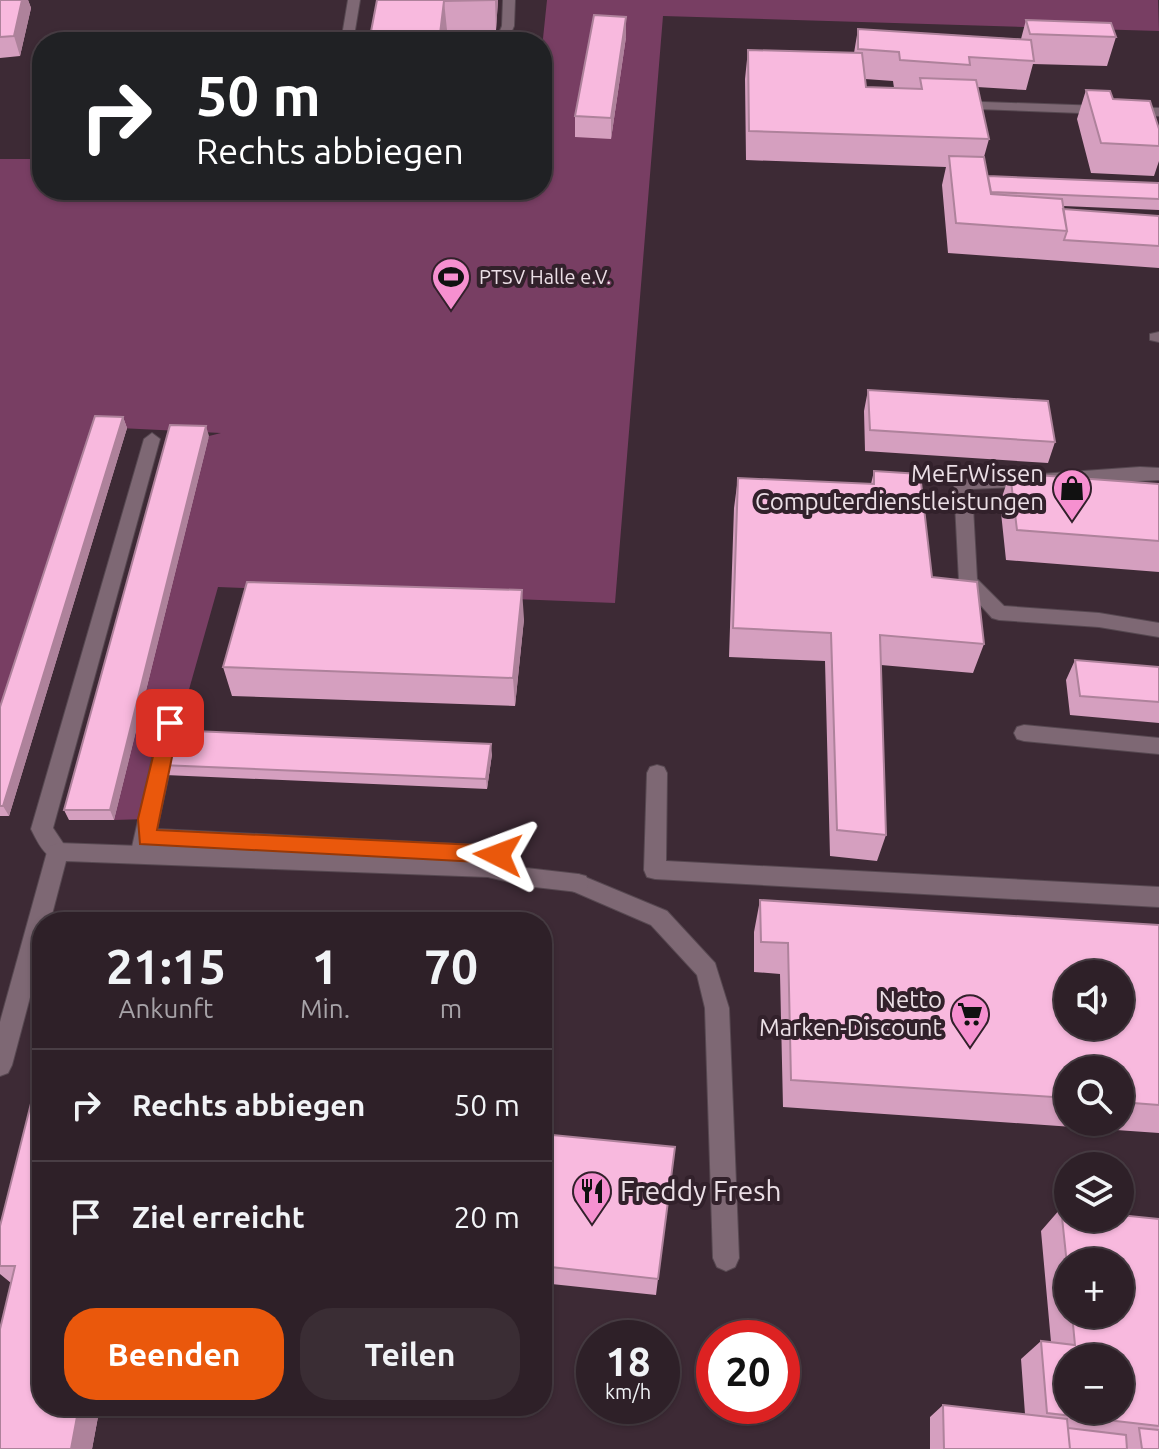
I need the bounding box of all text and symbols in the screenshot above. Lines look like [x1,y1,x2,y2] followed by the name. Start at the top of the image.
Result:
[64,64,168,168] icon: right
[196,64,321,127] text: 50 m
[196,130,464,171] text: Rechts abbiegen
[430,256,472,311] sports icon: PTSV Halle e.V.
[479,265,611,288] place label: PTSV Halle e.V.
[755,460,1044,515] place label: MeErWissen Computerdienstleistungen
[1051,467,1093,522] shop icon: MeErWissen Computerdienstleistungen
[136,689,204,757] pin
[148,701,192,745] icon: arrive
[456,813,540,897] position arrow
[106,939,226,993] text: 21:15
[311,939,339,993] text: 1
[424,939,478,993] text: 70
[1054,960,1134,1424] map controls
[1054,960,1134,1040] button: sound
[759,986,943,1041] place label: Netto Marken-Discount
[949,993,991,1048] supermarket icon: Netto Marken-Discount
[119,994,213,1023] text: Ankunft
[300,994,350,1023] text: Min.
[440,994,462,1023] text: m
[1054,1056,1134,1136] button: search
[64,1083,108,1127] icon: right
[132,1088,365,1122] text: Rechts abbiegen
[453,1088,520,1122] text: 50 m
[1054,1152,1134,1232] button: layers
[571,1170,613,1225] restaurant icon: Freddy Fresh
[620,1175,781,1206] place label: Freddy Fresh
[64,1195,108,1239] icon: arrive
[132,1200,305,1234] text: Ziel erreicht
[453,1200,520,1234] text: 20 m
[1054,1248,1134,1328] button: +
[64,1308,284,1400] button: Beenden
[300,1308,520,1400] button: Teilen
[696,1320,800,1424] speed limit sign: 20
[605,1339,651,1384] text: 18
[1054,1344,1134,1424] button: −
[605,1380,651,1403] text: km/h

